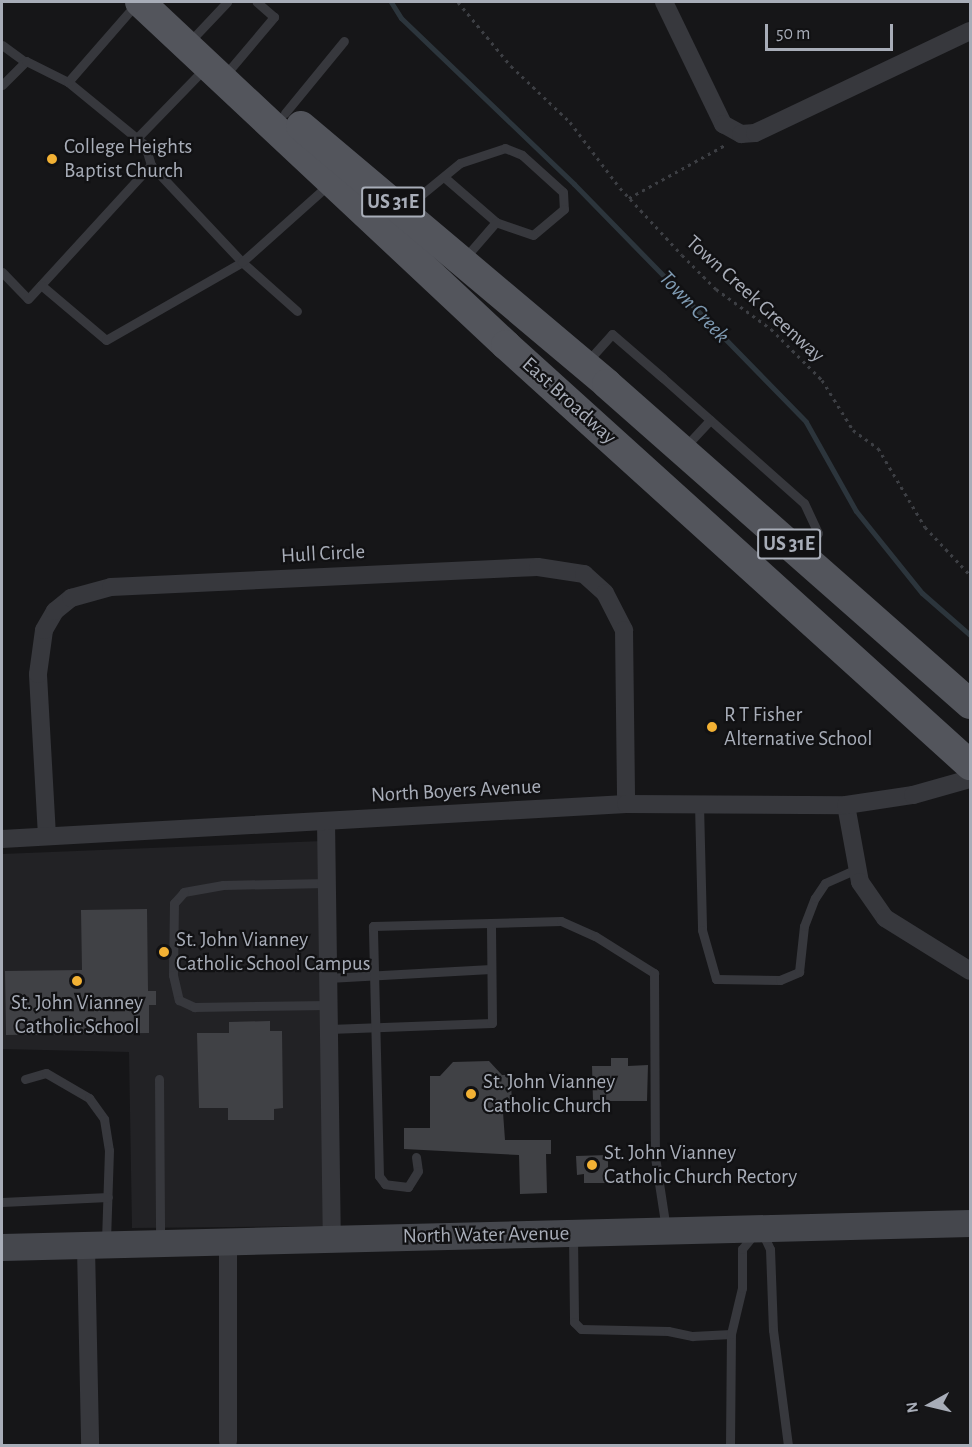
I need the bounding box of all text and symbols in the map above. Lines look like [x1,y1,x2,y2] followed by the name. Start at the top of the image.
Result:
[768,12,896,50] scale bar
[776,25,810,43] text: 50 m
[64,134,192,184] place label: College Heights Baptist Church
[45,152,59,166] marker: College Heights Baptist Church
[360,185,426,219] road number: US 31E
[680,230,830,368] street label: Town Creek Greenway
[653,265,735,349] water label: Town Creek
[517,352,621,450] street label: East Broadway
[756,527,822,561] road number: US 31E
[280,539,366,569] street label: Hull Circle
[724,702,873,752] place label: R T Fisher Alternative School
[705,720,719,734] marker: R T Fisher Alternative School
[370,774,542,808] street label: North Boyers Avenue
[176,927,371,977] place label: St. John Vianney Catholic School Campus
[157,945,171,959] marker: St. John Vianney Catholic School Campus
[70,974,84,988] marker: St. John Vianney Catholic School
[11,990,143,1040] place label: St. John Vianney Catholic School
[483,1069,615,1119] place label: St. John Vianney Catholic Church
[464,1087,478,1101] marker: St. John Vianney Catholic Church
[604,1140,797,1190] place label: St. John Vianney Catholic Church Rectory
[585,1158,599,1172] marker: St. John Vianney Catholic Church Rectory
[402,1221,570,1249] street label: North Water Avenue
[900,1375,960,1435] north arrow
[903,1401,921,1414] text: N

